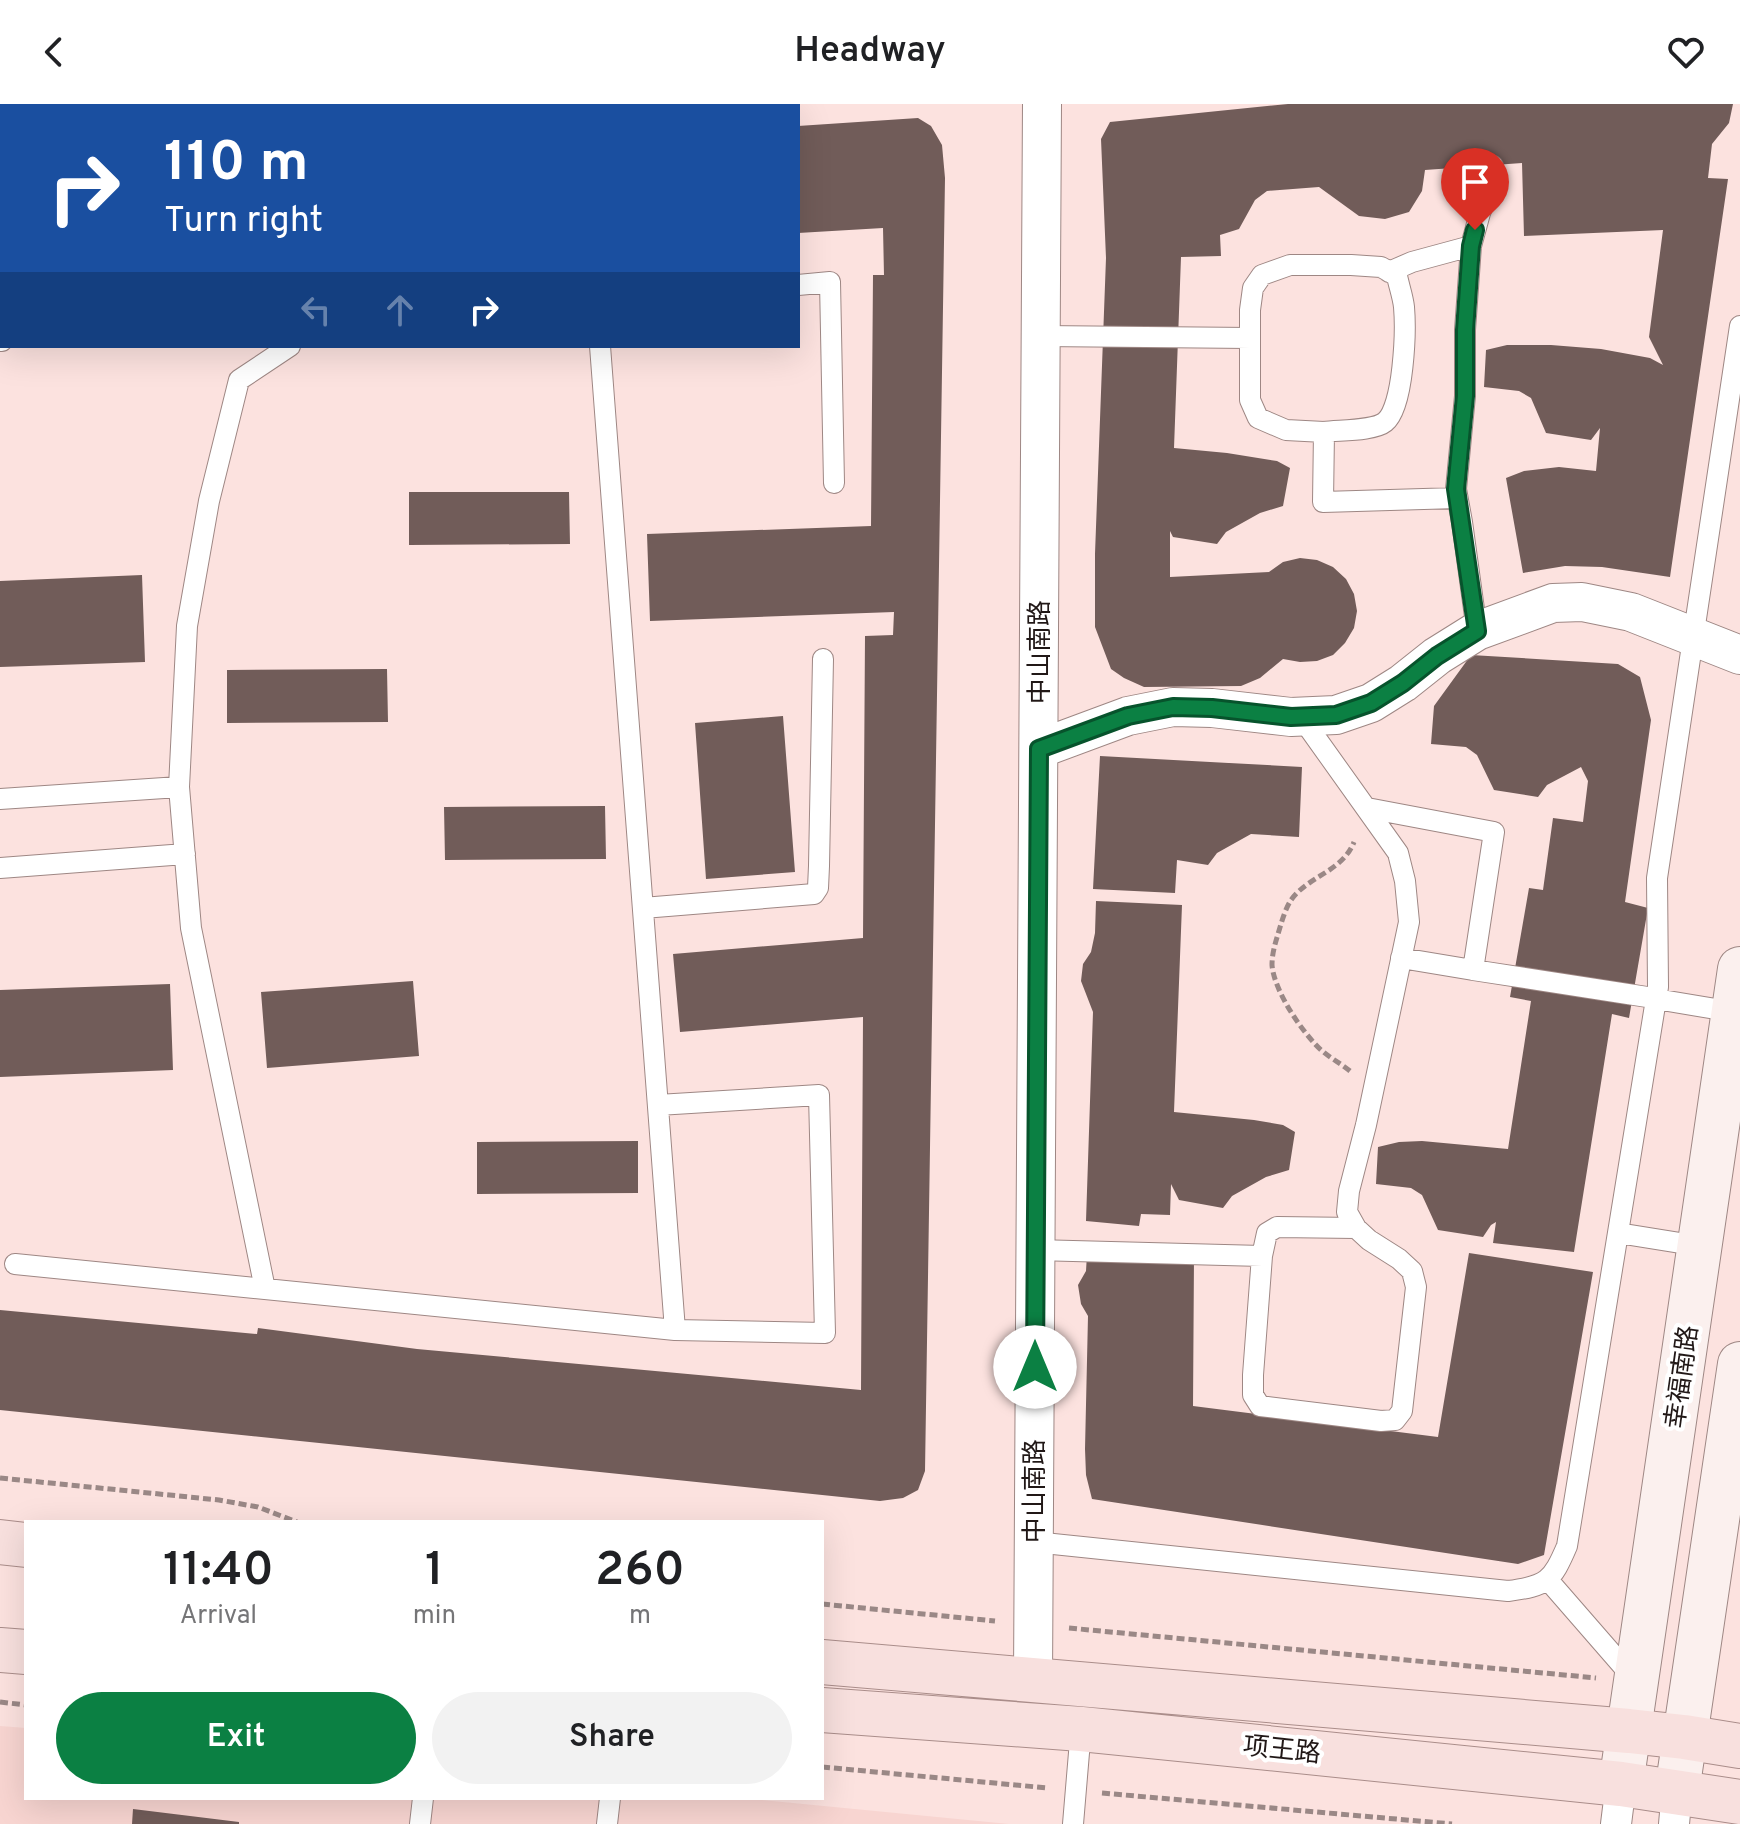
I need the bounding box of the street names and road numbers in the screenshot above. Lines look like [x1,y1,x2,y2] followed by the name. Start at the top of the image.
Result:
[1025,600,1058,704] street label: 中山南路
[1660,1324,1707,1431] street label: 幸福南路
[1020,1439,1053,1543] street label: 中山南路
[1241,1731,1322,1772] street label: 项王路

